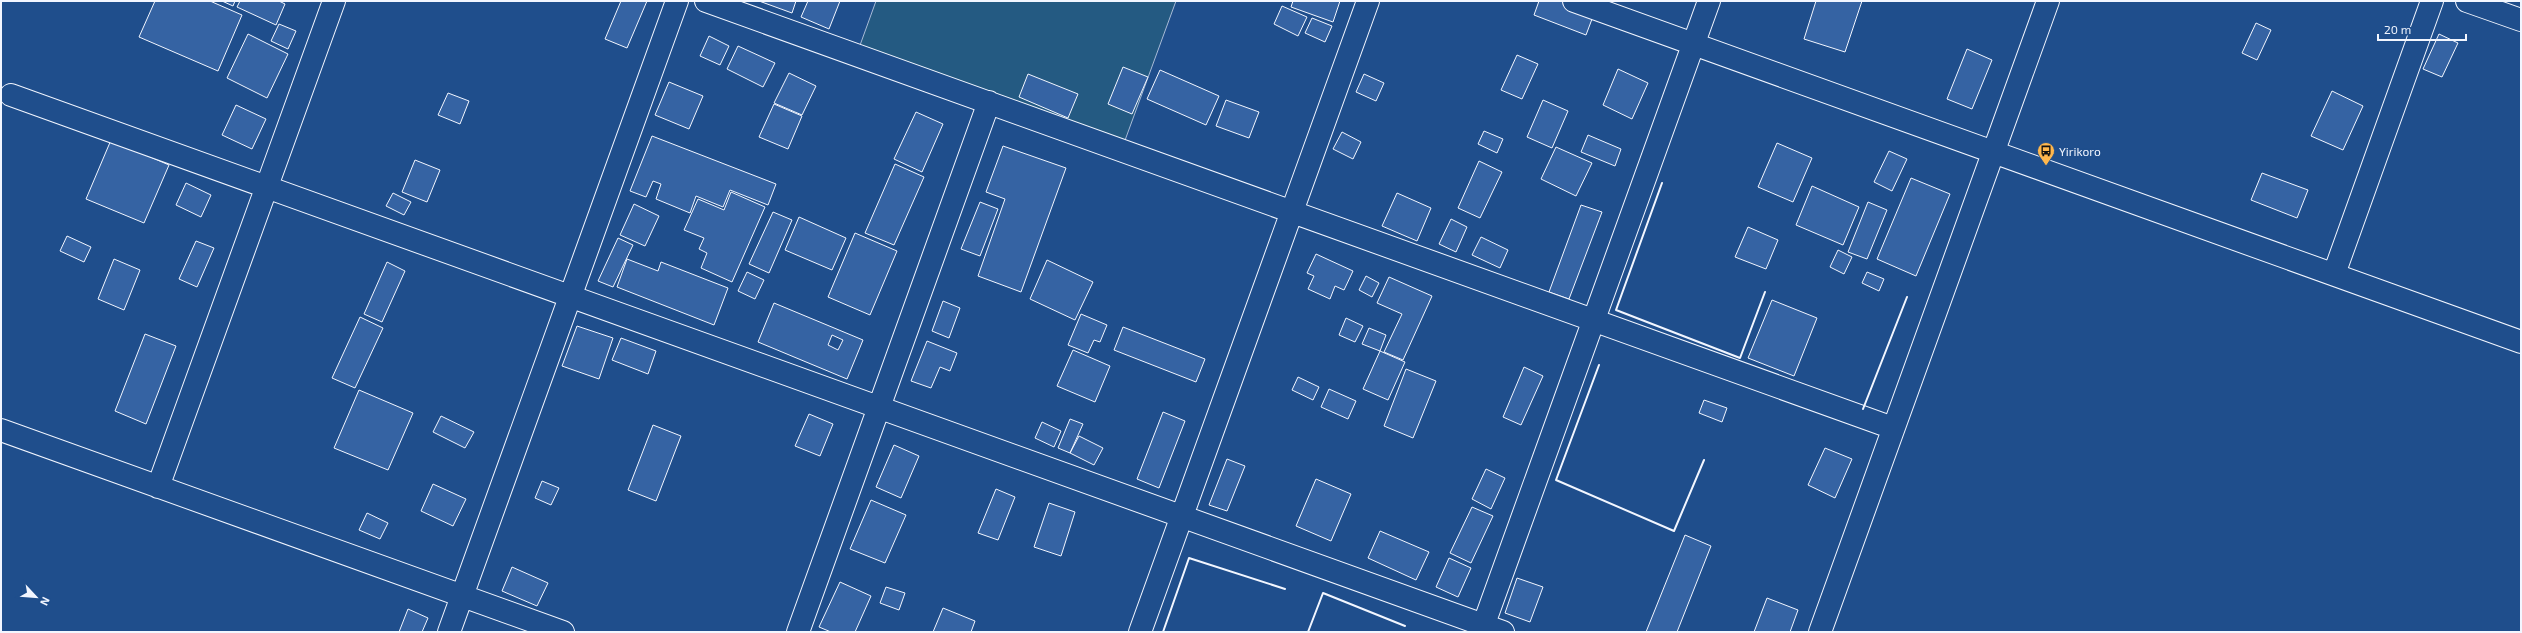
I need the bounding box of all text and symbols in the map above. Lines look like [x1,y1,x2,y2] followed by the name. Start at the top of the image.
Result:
[2378,16,2466,42] scale bar
[2384,22,2411,36] text: 20 m
[2036,141,2056,166] bus stop icon: Yirikoro
[2059,144,2101,158] place label: Yirikoro
[16,577,56,617] north arrow
[38,595,53,608] text: N

